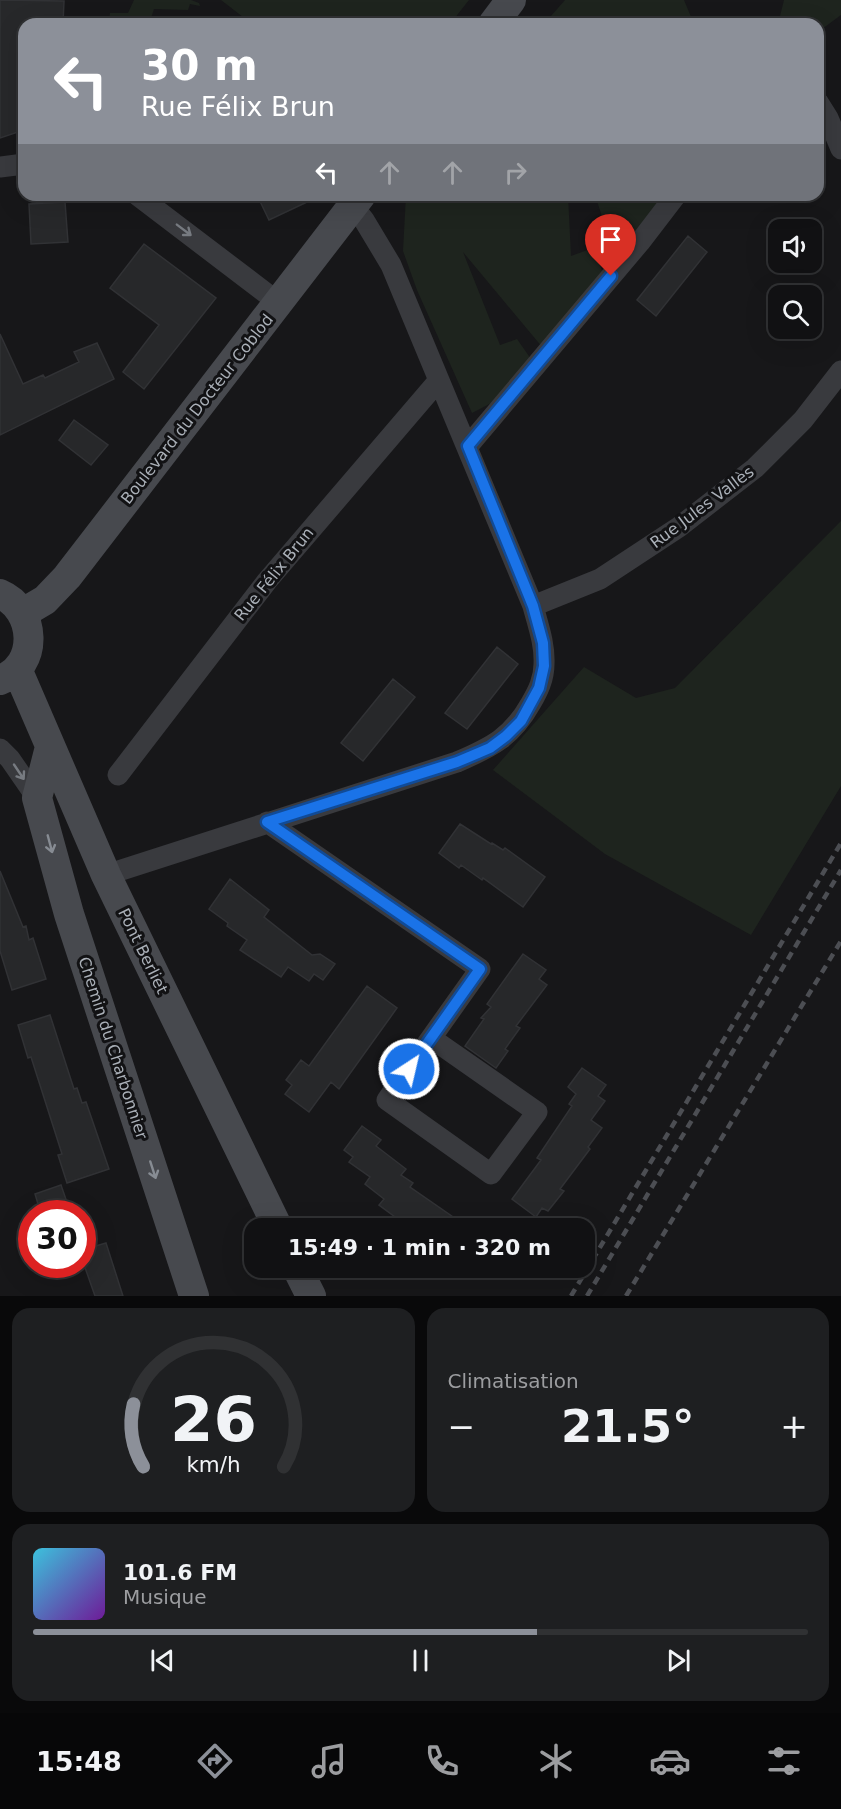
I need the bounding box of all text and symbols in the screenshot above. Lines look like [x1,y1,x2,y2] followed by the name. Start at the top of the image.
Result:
[141,41,258,90] text: 30 m
[42,42,120,120] icon: left
[141,91,335,122] text: Rue Félix Brun
[310,156,343,189] icon: left
[373,156,406,189] icon: ahead
[436,156,469,189] icon: ahead
[499,156,532,189] icon: right
[585,214,636,276] pin
[768,219,822,339] map controls
[768,219,822,273] button: sound
[594,223,627,256] icon: arrive
[175,224,191,237] one-way arrow
[768,285,822,339] button: search
[117,310,277,508] street label: Boulevard du Docteur Coblod
[647,462,757,552] street label: Rue Jules Vallès
[230,523,318,625] street label: Rue Félix Brun
[13,764,26,781] one-way arrow
[44,834,56,853] one-way arrow
[114,905,172,997] street label: Pont Berliet
[75,954,152,1142] street label: Chemin du Charbonnier
[377,1037,441,1101] position arrow
[148,1160,159,1179] one-way arrow
[18,1200,96,1278] speed limit sign: 30
[288,1235,551,1260] text: 15:49 · 1 min · 320 m
[448,1369,579,1393] text: Climatisation
[170,1383,257,1456] text: 26
[561,1400,695,1453] text: 21.5°
[448,1407,475,1446] text: −
[780,1407,808,1446] text: +
[186,1452,240,1477] text: km/h
[123,1560,237,1585] text: 101.6 FM
[123,1585,207,1609] text: Musique
[146,1644,179,1677] icon: previous
[404,1644,437,1677] icon: pause
[662,1644,695,1677] icon: next
[194,1740,236,1782] icon: directions
[308,1740,350,1782] icon: music
[421,1740,463,1782] icon: phone
[535,1740,577,1782] icon: climate
[649,1740,691,1782] icon: car
[763,1740,805,1782] icon: filters
[36,1746,122,1777] text: 15:48

